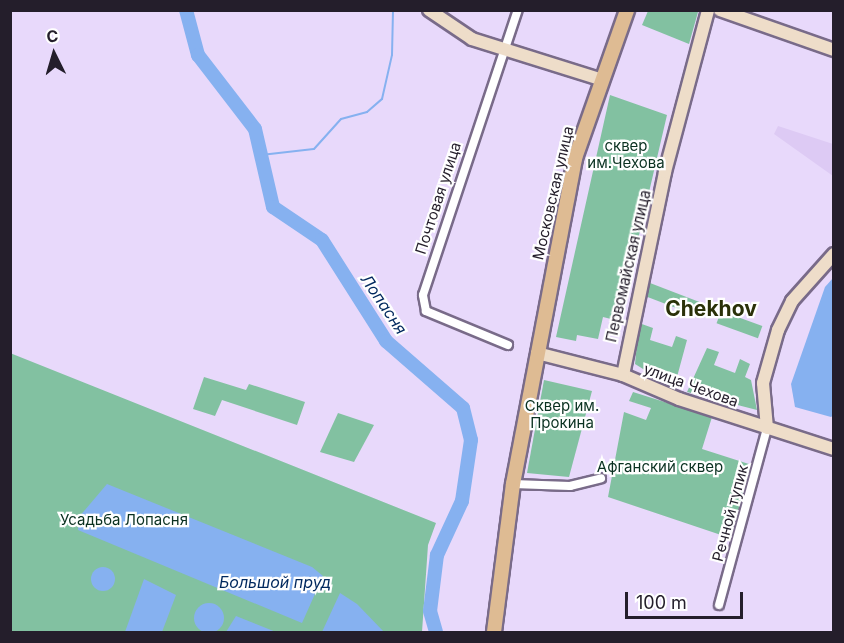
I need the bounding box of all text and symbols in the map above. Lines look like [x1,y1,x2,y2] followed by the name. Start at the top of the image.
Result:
[24,24,84,84] north arrow
[46,26,59,47] text: С
[529,124,577,262] street label: Московская улица
[587,136,665,171] park label: сквер им.Чехова
[411,140,465,256] street label: Почтовая улица
[602,188,654,344] street label: Первомайская улица
[357,270,411,338] water label: Лопасня
[665,296,757,322] district label: Chekhov
[641,360,741,410] street label: улица Чехова
[525,396,599,431] park label: Сквер им. Прокина
[597,458,723,476] park label: Афганский сквер
[708,463,752,563] street label: Речной тупик
[60,511,188,529] park label: Усадьба Лопасня
[219,572,331,592] water label: Большой пруд
[628,580,746,618] scale bar
[636,592,687,613] text: 100 m

